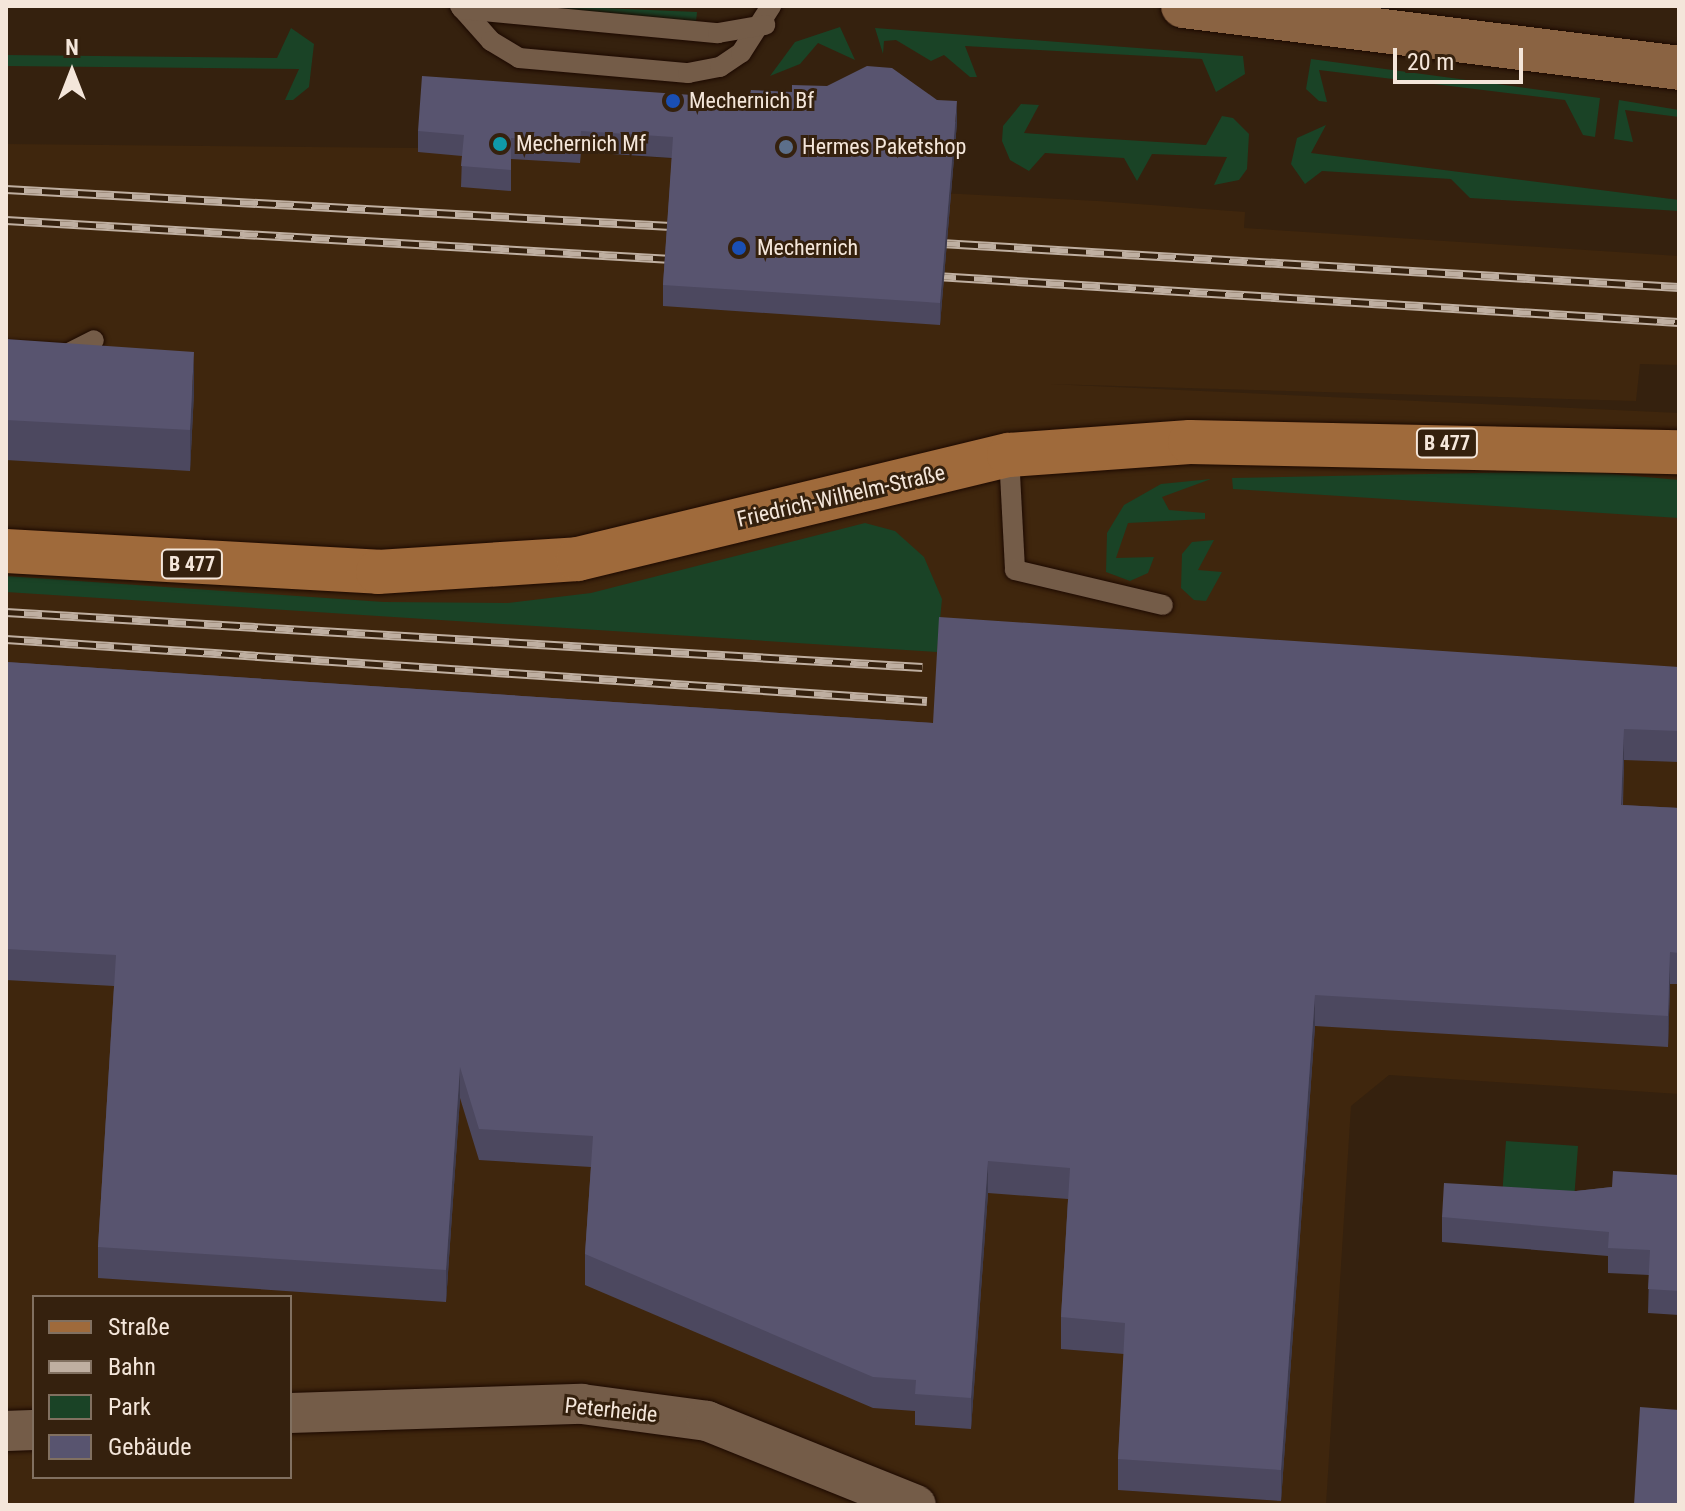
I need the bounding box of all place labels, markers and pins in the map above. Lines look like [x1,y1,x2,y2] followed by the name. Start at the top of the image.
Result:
[689,88,814,114] place label: Mechernich Bf
[664,92,682,110] marker: Mechernich Bf
[516,131,646,157] place label: Mechernich Mf
[802,134,966,160] place label: Hermes Paketshop
[491,135,509,153] marker: Mechernich Mf
[777,138,795,156] marker: Hermes Paketshop
[757,235,858,261] place label: Mechernich
[728,237,750,259] marker: Mechernich

